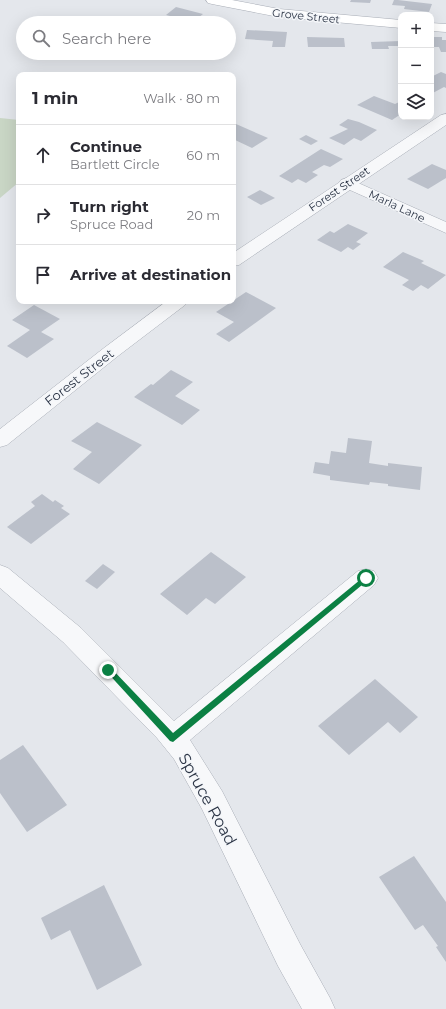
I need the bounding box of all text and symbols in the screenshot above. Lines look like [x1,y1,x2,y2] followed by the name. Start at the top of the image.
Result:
[271,5,341,27] street label: Grove Street
[398,12,434,120] map controls
[398,12,434,48] button: +
[16,16,236,60] search box
[30,27,52,49] icon: search
[62,29,151,48] text: Search here
[398,48,434,84] button: −
[398,84,434,120] button: layers
[32,88,78,108] text: 1 min
[143,90,220,106] text: Walk · 80 m
[70,137,142,156] text: Continue
[32,144,54,166] icon: ahead
[186,147,220,163] text: 60 m
[70,156,160,172] text: Bartlett Circle
[306,163,373,215] street label: Forest Street
[367,187,428,225] street label: Marla Lane
[70,197,149,216] text: Turn right
[32,204,54,226] icon: right
[187,207,220,223] text: 20 m
[70,216,153,232] text: Spruce Road
[32,264,54,286] icon: arrive
[70,265,231,284] text: Arrive at destination
[41,345,117,409] street label: Forest Street
[357,569,375,587] route start
[99,661,117,679] route end
[174,750,241,849] street label: Spruce Road

